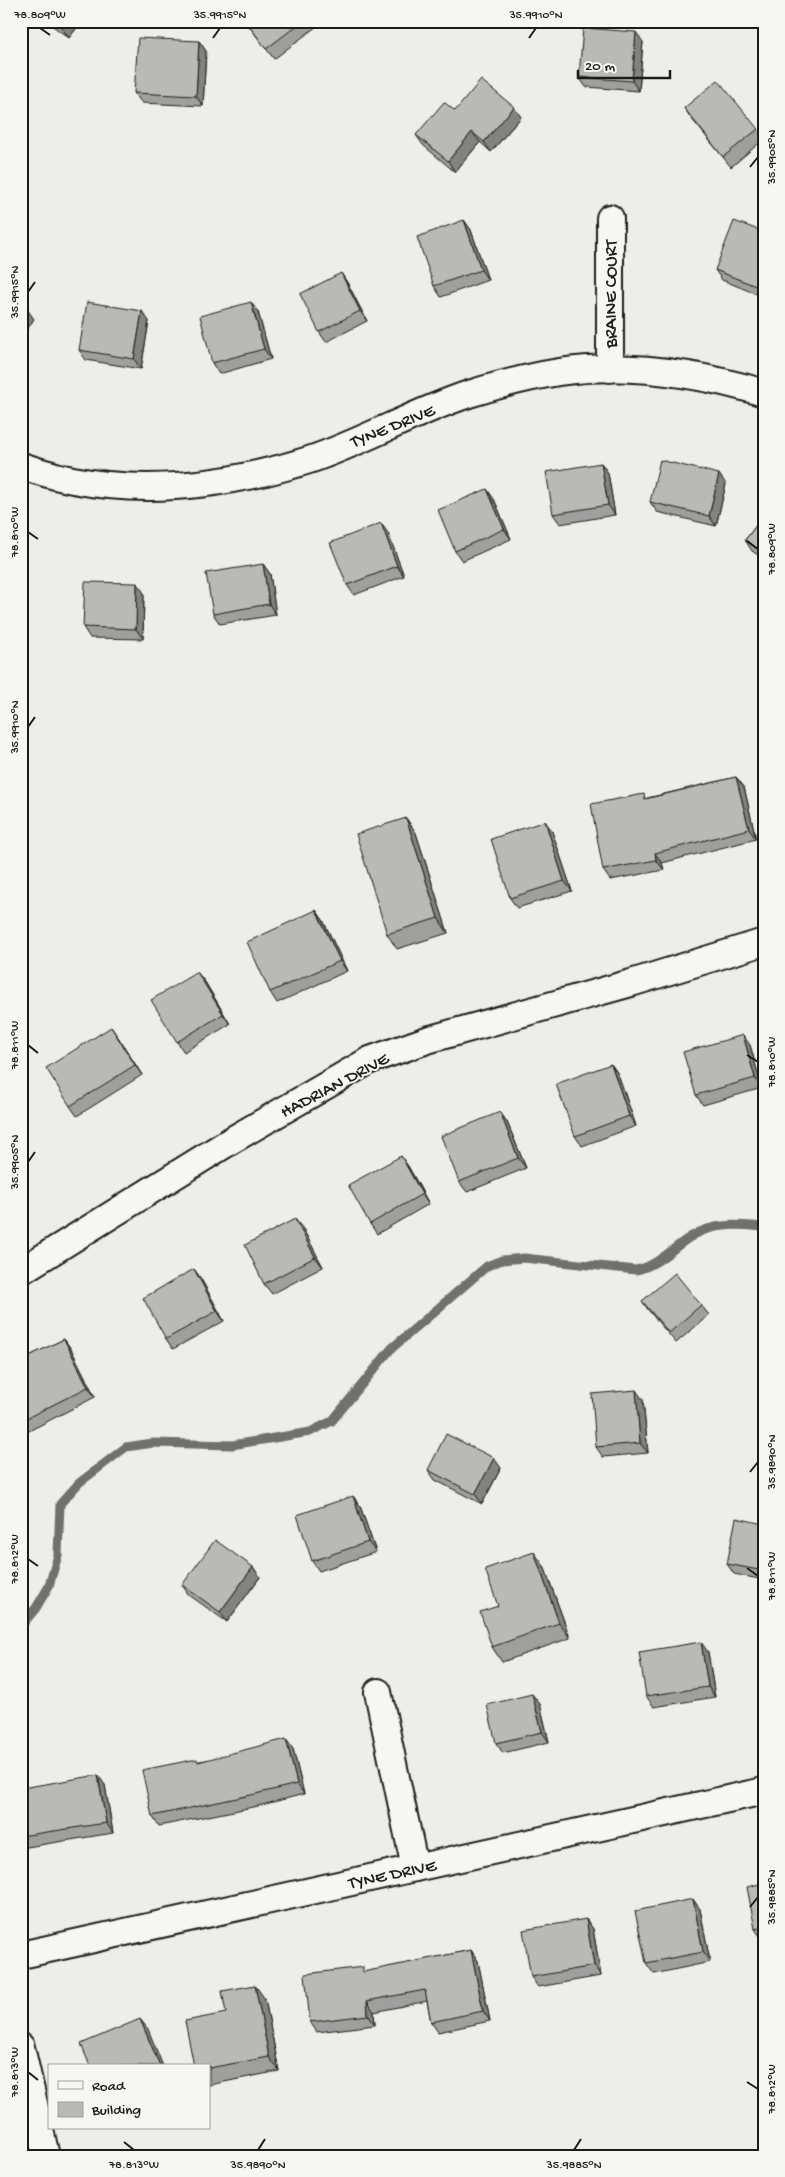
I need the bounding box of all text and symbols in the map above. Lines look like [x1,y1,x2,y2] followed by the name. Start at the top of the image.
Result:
[13,9,66,23] text: 78.809°W
[193,9,247,23] text: 35.9915°N
[508,9,563,23] text: 35.9910°N
[578,48,670,80] scale bar
[585,58,615,76] text: 20 m
[766,129,780,185] text: 35.9905°N
[602,239,623,349] street label: BRAINE COURT
[9,265,23,319] text: 35.9915°N
[347,401,439,454] street label: TYNE DRIVE
[9,507,23,558] text: 78.810°W
[766,523,780,576] text: 78.809°W
[9,700,23,755] text: 35.9910°N
[9,1021,23,1070] text: 78.811°W
[766,1037,780,1088] text: 78.810°W
[277,1048,394,1124] street label: HADRIAN DRIVE
[9,1134,23,1190] text: 35.9905°N
[766,1434,780,1490] text: 35.9890°N
[9,1534,23,1585] text: 78.812°W
[766,1552,780,1601] text: 78.811°W
[346,1856,439,1895] street label: TYNE DRIVE
[766,1869,780,1926] text: 35.9885°N
[9,2047,23,2098] text: 78.813°W
[48,2064,210,2130] legend
[766,2064,780,2115] text: 78.812°W
[92,2078,126,2096] text: Road
[91,2102,141,2120] text: Building
[108,2159,159,2173] text: 78.813°W
[230,2159,286,2173] text: 35.9890°N
[545,2159,602,2173] text: 35.9885°N

